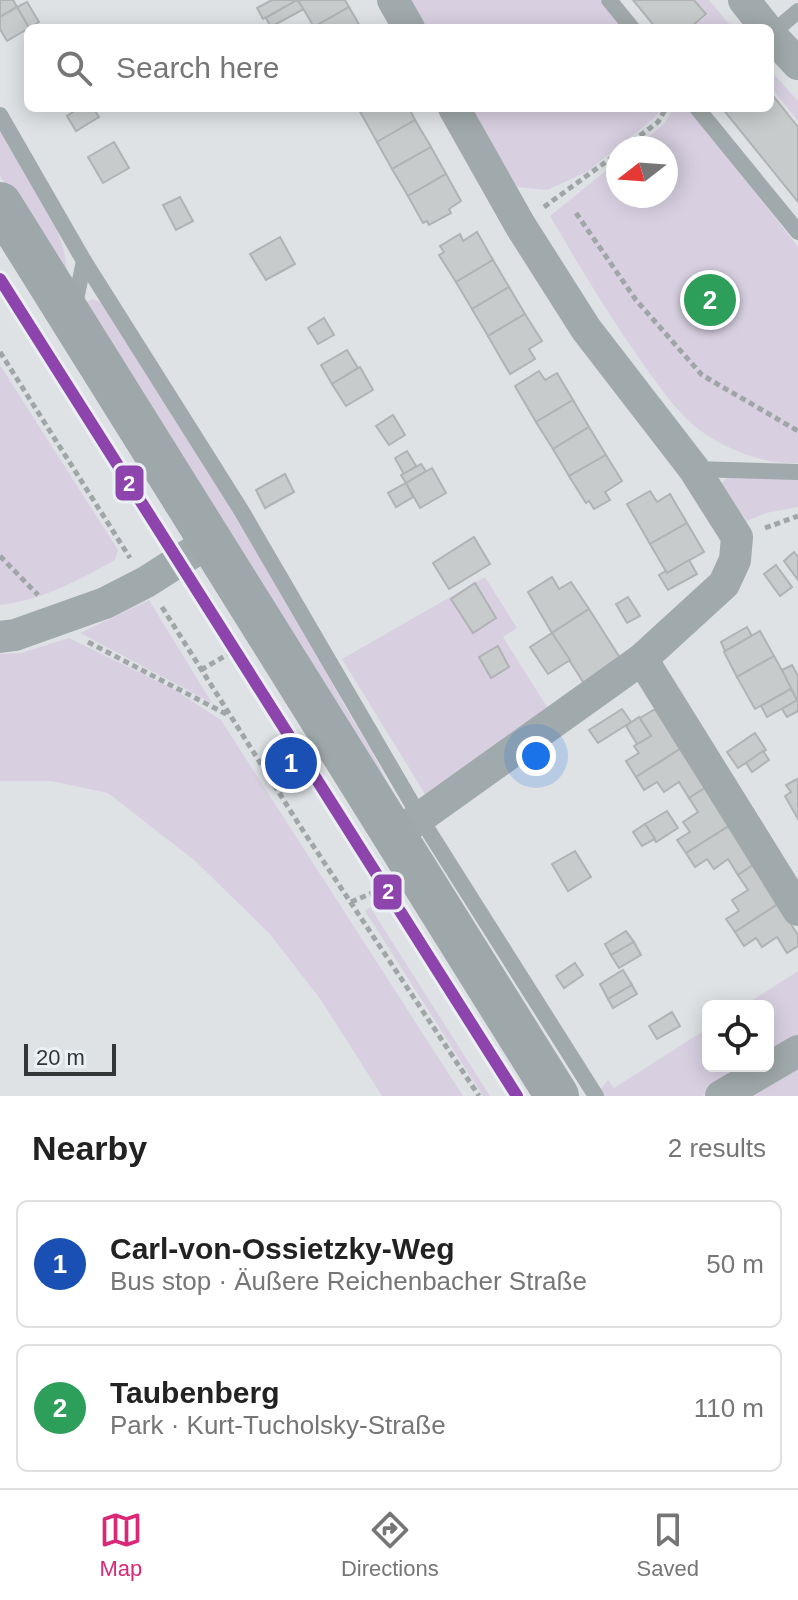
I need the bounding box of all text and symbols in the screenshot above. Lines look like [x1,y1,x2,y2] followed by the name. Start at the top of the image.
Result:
[24,24,774,112] search box
[52,46,96,90] icon: search
[116,51,279,84] text: Search here
[606,136,678,208] north arrow
[684,270,736,330] pin: 2
[114,464,145,502] line badge: 2
[123,471,135,496] text: 2
[265,733,317,793] pin: 1
[516,736,556,776] your location
[372,873,403,911] line badge: 2
[382,879,394,904] text: 2
[702,1000,774,1072] map controls
[702,1000,774,1072] button: locate
[24,1040,116,1076] scale bar
[36,1045,85,1070] text: 20 m
[32,1129,147,1167] text: Nearby
[668,1133,766,1163] text: 2 results
[110,1232,455,1265] text: Carl-von-Ossietzky-Weg
[53,1249,67,1279] text: 1
[706,1249,764,1279] text: 50 m
[110,1266,587,1296] text: Bus stop · Äußere Reichenbacher Straße
[110,1376,279,1409] text: Taubenberg
[53,1393,67,1423] text: 2
[694,1393,764,1423] text: 110 m
[110,1410,446,1440] text: Park · Kurt-Tucholsky-Straße
[99,1508,143,1582] tab: Map
[341,1508,439,1582] tab: Directions
[637,1508,699,1582] tab: Saved

